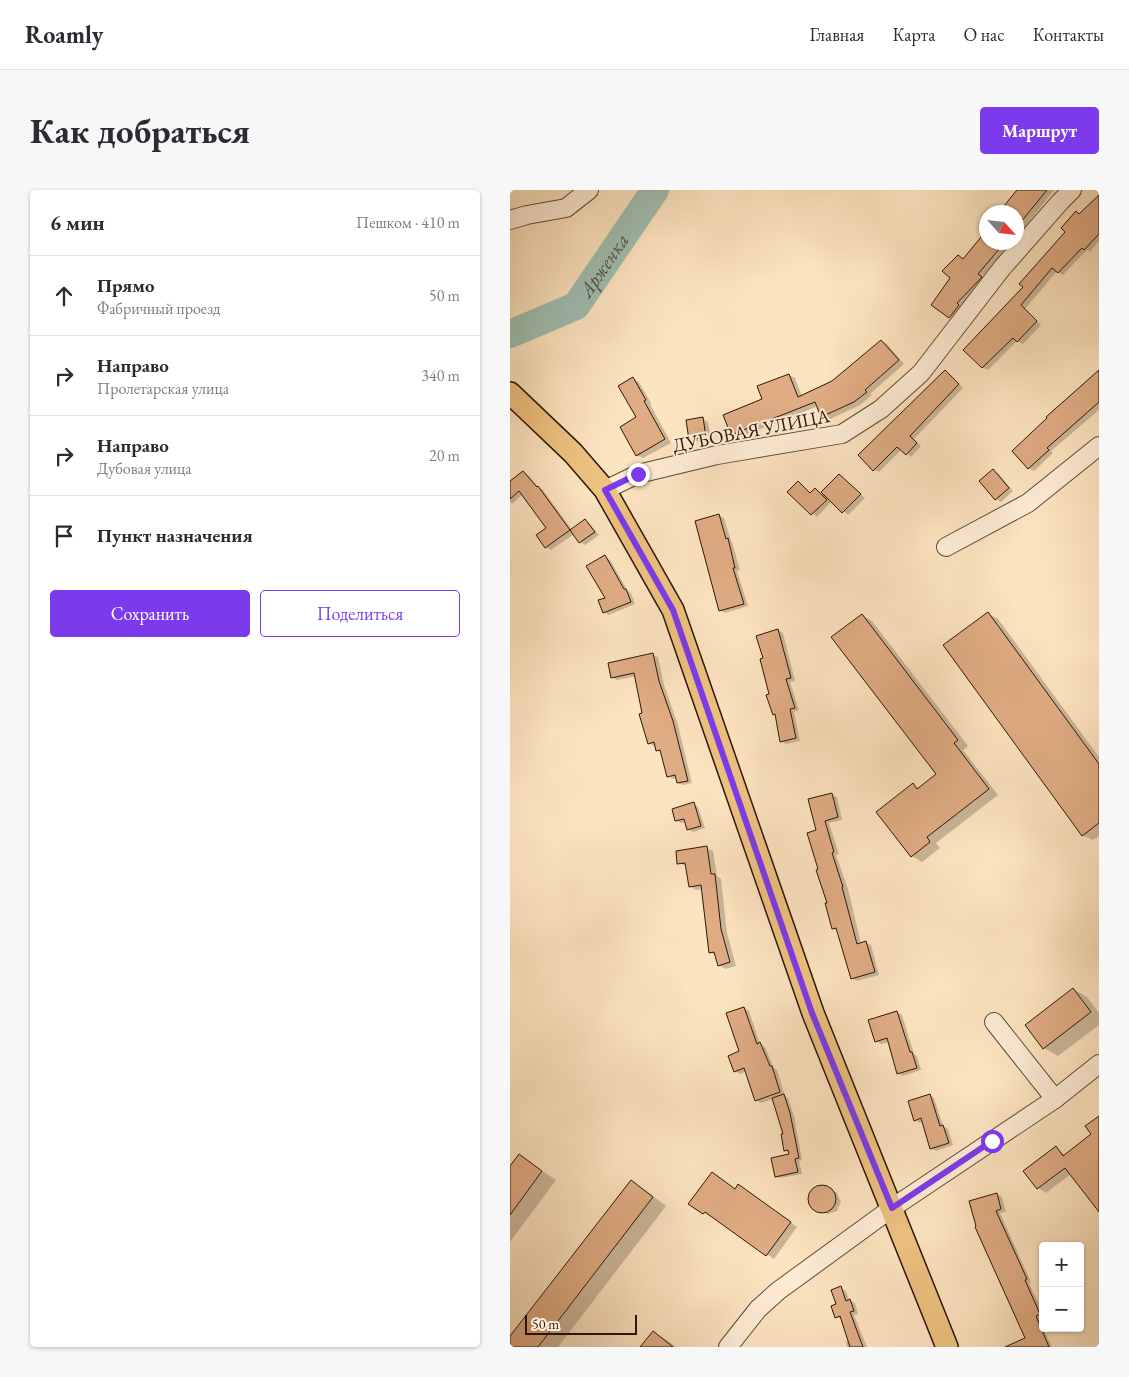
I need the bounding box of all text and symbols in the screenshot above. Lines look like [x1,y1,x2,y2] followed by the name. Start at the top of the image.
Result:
[25,19,103,50] text: Roamly
[810,23,864,46] text: Главная
[892,23,935,46] text: Карта
[963,23,1005,46] text: О нас
[1033,23,1104,46] text: Контакты
[980,107,1099,154] button: Маршрут
[30,108,250,153] text: Как добраться
[979,205,1024,250] north arrow
[50,209,105,236] text: 6 мин
[356,212,460,233] text: Пешком · 410 m
[572,228,635,304] water label: Арженка
[97,273,155,298] text: Прямо
[50,282,78,310] icon: ahead
[429,285,460,306] text: 50 m
[97,298,220,319] text: Фабричный проезд
[97,353,169,378] text: Направо
[50,362,78,390] icon: right
[421,365,460,386] text: 340 m
[97,378,229,399] text: Пролетарская улица
[670,403,833,458] street label: ДУБОВАЯ УЛИЦА
[97,433,169,458] text: Направо
[50,442,78,470] icon: right
[429,445,460,466] text: 20 m
[97,458,192,479] text: Дубовая улица
[627,463,650,486] route end
[50,522,78,550] icon: arrive
[97,523,253,548] text: Пункт назначения
[50,590,250,637] button: Сохранить
[260,590,460,637] button: Поделиться
[981,1130,1004,1153] route start
[1039,1242,1084,1332] map controls
[1039,1242,1084,1287] button: +
[1039,1287,1084,1332] button: −
[525,1312,638,1335] scale bar
[532,1315,559,1333] text: 50 m

